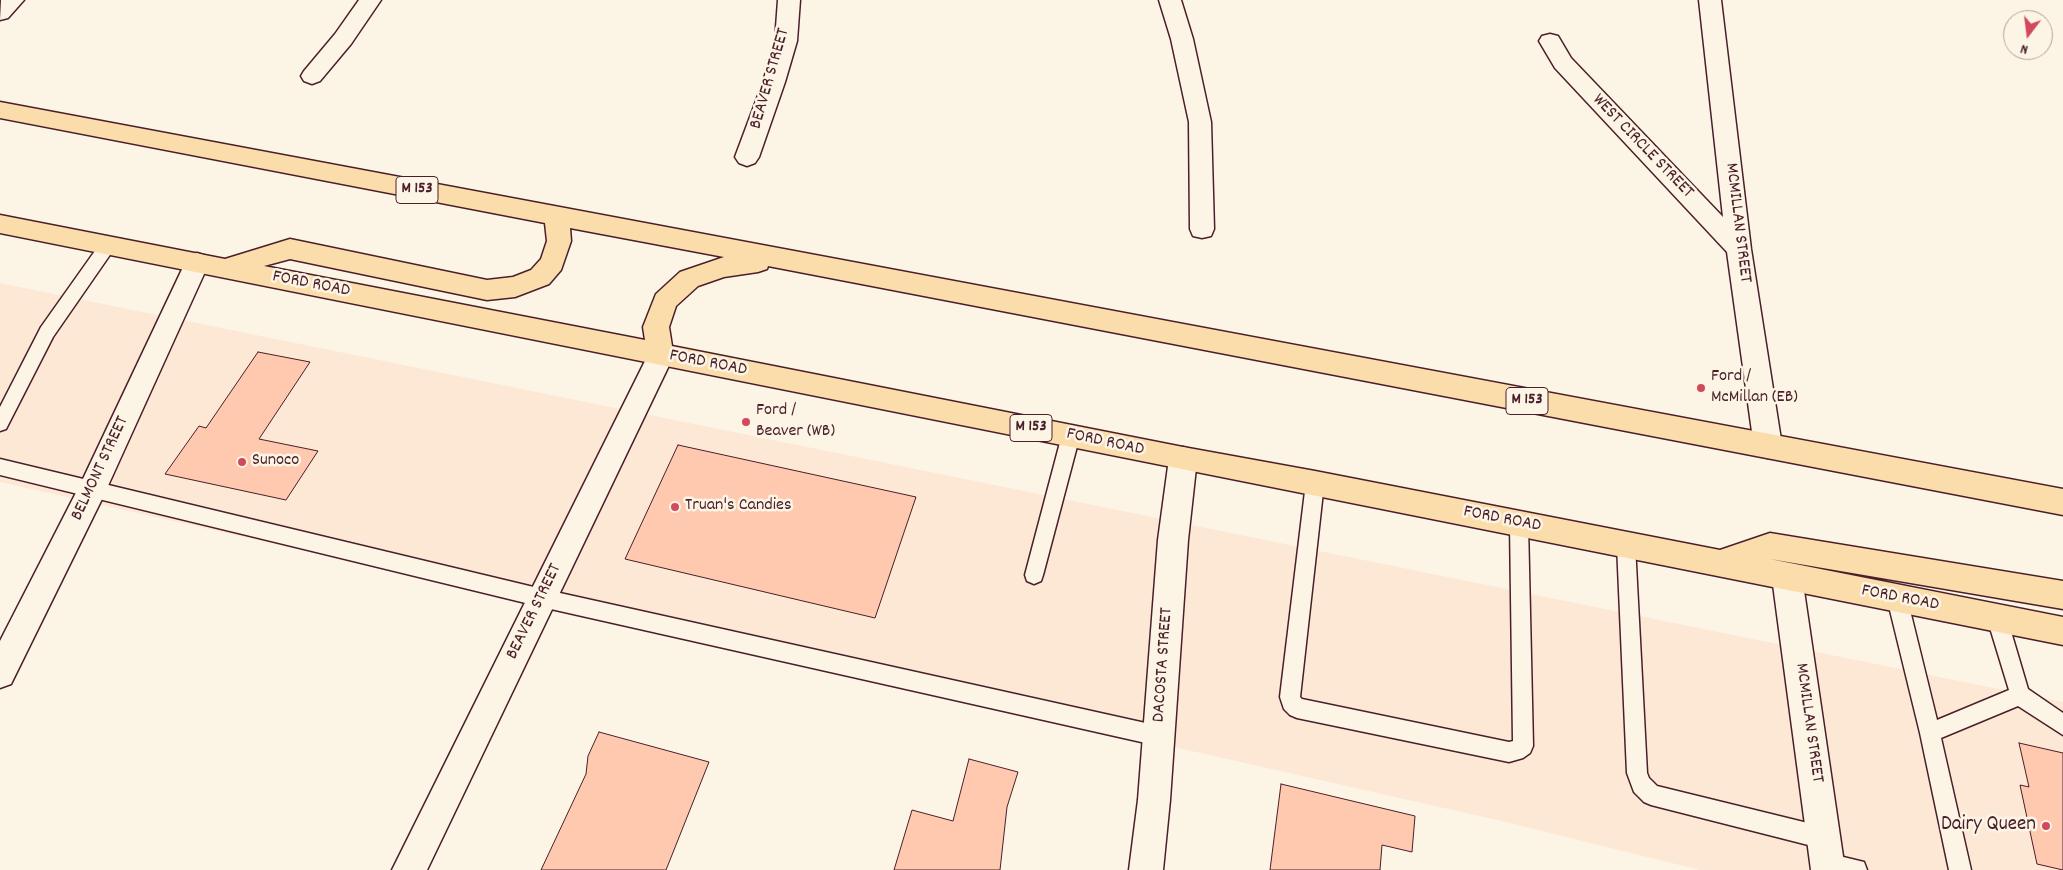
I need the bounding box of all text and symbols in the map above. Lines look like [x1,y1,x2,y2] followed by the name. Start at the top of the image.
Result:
[2003,10,2053,60] north arrow
[746,26,796,132] street label: BEAVER STREET
[2018,38,2030,59] text: N
[1587,90,1697,204] street label: WEST CIRCLE STREET
[1719,162,1755,284] street label: MCMILLAN STREET
[396,176,438,204] road number: M 153
[270,267,352,303] street label: FORD ROAD
[667,346,749,382] street label: FORD ROAD
[1711,367,1798,409] place label: Ford / McMillan (EB)
[1695,382,1707,394] marker: Ford / McMillan (EB)
[1506,388,1548,414] road number: M 153
[756,401,835,444] place label: Ford / Beaver (WB)
[67,413,135,525] street label: BELMONT STREET
[1010,414,1052,442] road number: M 153
[740,416,752,428] marker: Ford / Beaver (WB)
[1064,424,1146,462] street label: FORD ROAD
[252,451,299,473] place label: Sunoco
[236,456,248,468] marker: Sunoco
[685,496,792,518] place label: Truan's Candies
[669,501,681,513] marker: Truan's Candies
[1461,502,1543,538] street label: FORD ROAD
[503,561,567,663] street label: BEAVER STREET
[1859,581,1941,617] street label: FORD ROAD
[1149,607,1179,723] street label: DACOSTA STREET
[1789,662,1827,784] street label: MCMILLAN STREET
[1941,813,2036,839] place label: Dairy Queen
[2040,820,2052,832] marker: Dairy Queen

